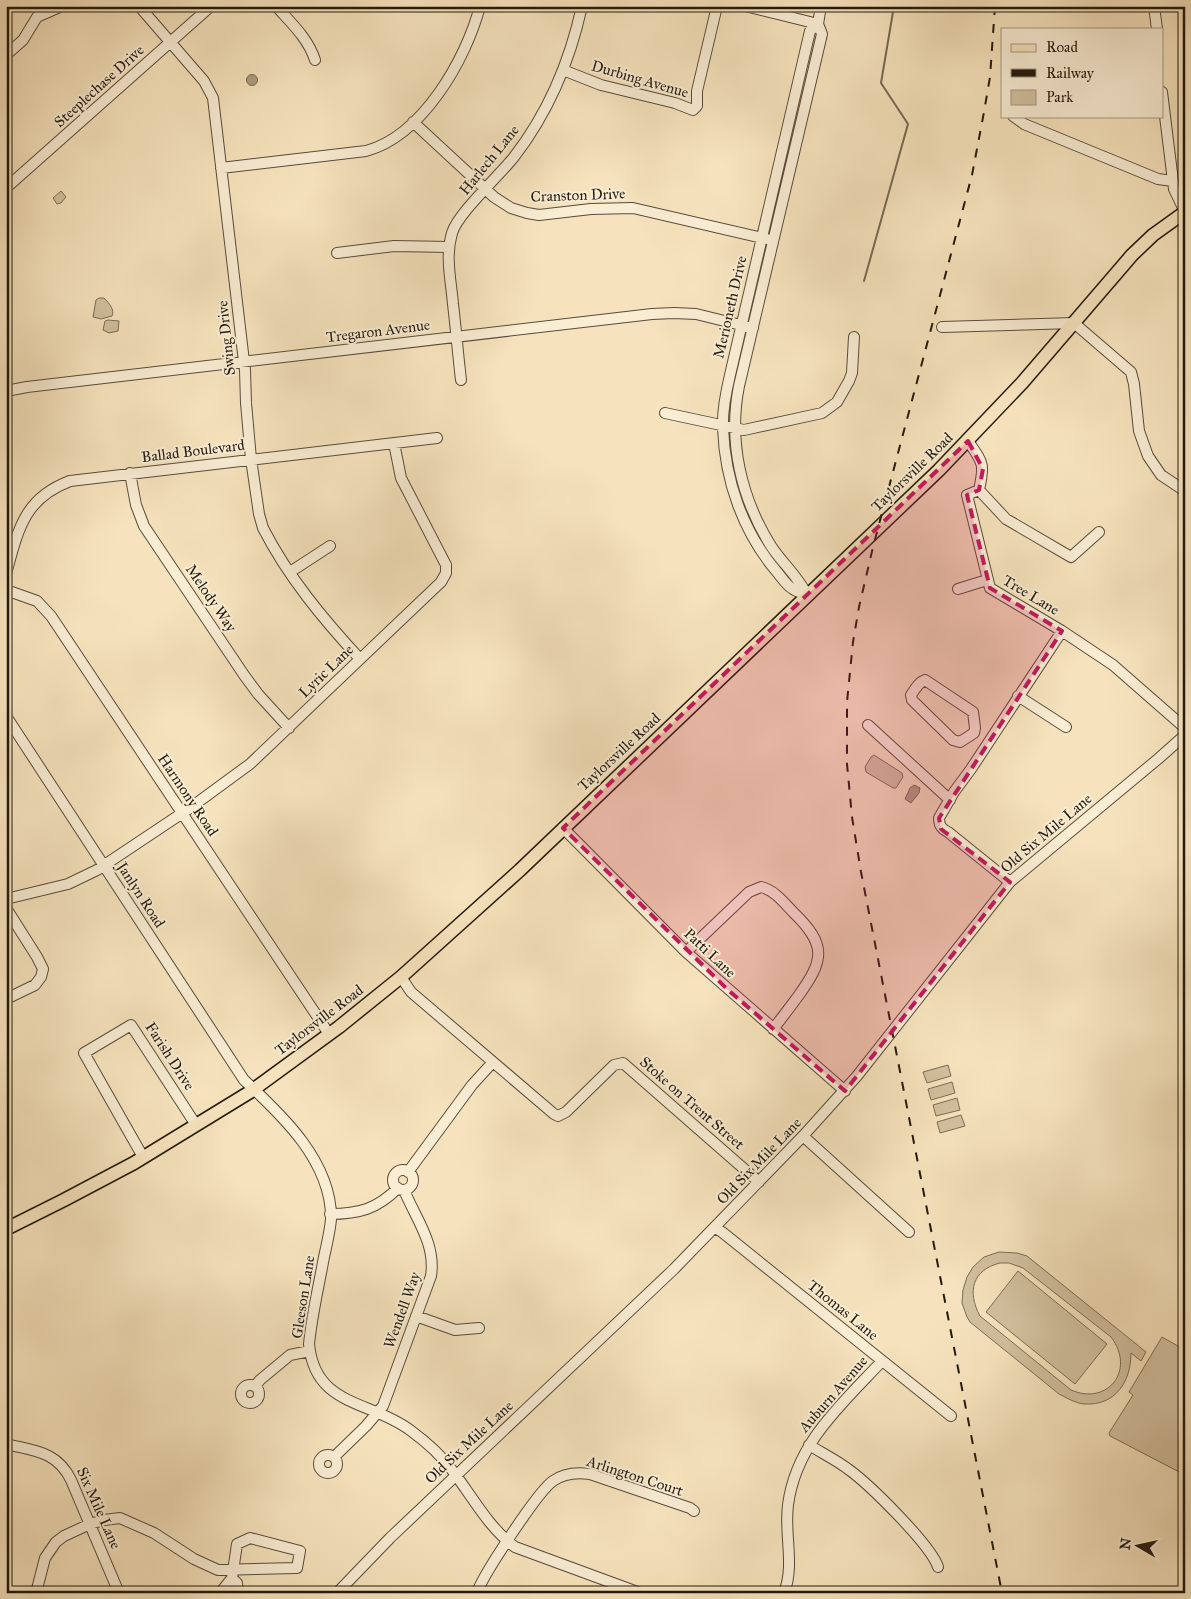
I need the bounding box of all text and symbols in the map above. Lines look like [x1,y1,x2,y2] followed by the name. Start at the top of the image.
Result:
[1001,28,1164,118] legend
[1046,38,1078,56] text: Road
[50,41,148,131] street label: Steeplechase Drive
[589,57,691,101] street label: Durbing Avenue
[1046,64,1095,82] text: Railway
[1046,88,1073,106] text: Park
[455,121,523,199] street label: Harlech Lane
[530,184,626,206] street label: Cranston Drive
[709,254,751,360] street label: Merioneth Drive
[213,300,239,376] street label: Swing Drive
[325,316,431,346] street label: Tregaron Avenue
[868,428,957,515] street label: Taylorsville Road
[140,436,246,466] street label: Ballad Boulevard
[182,561,241,636] street label: Melody Way
[999,571,1063,619] street label: Tree Lane
[295,641,357,701] street label: Lyric Lane
[574,709,664,795] street label: Taylorsville Road
[154,750,222,840] street label: Harmony Road
[997,790,1095,876] street label: Old Six Mile Lane
[111,857,169,932] street label: Janlyn Road
[680,924,740,982] street label: Patti Lane
[271,981,367,1059] street label: Taylorsville Road
[141,1019,199,1093] street label: Farish Drive
[636,1053,748,1154] street label: Stoke on Trent Street
[713,1114,805,1208] street label: Old Six Mile Lane
[288,1254,318,1340] street label: Gleeson Lane
[380,1269,424,1351] street label: Wendell Way
[804,1276,882,1344] street label: Thomas Lane
[794,1352,871,1437] street label: Auburn Avenue
[421,1397,517,1487] street label: Old Six Mile Lane
[584,1452,686,1500] street label: Arlington Court
[73,1464,125,1552] street label: Six Mile Lane
[1114,1522,1164,1572] north arrow
[1116,1537,1135,1551] text: N

